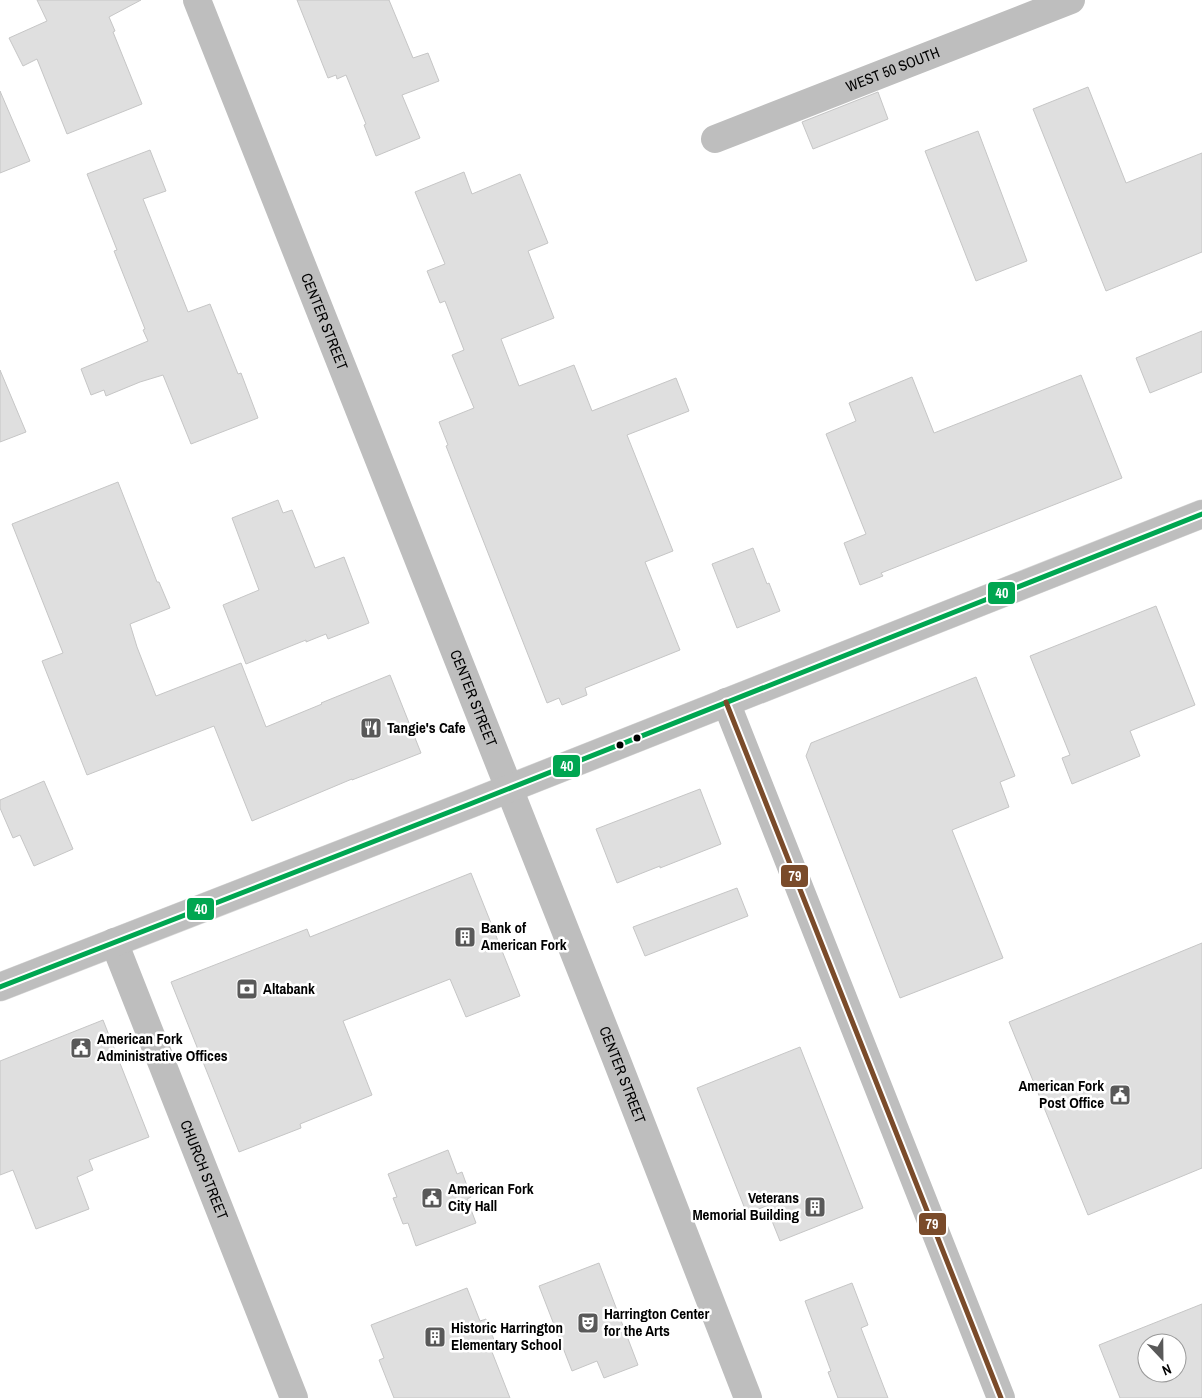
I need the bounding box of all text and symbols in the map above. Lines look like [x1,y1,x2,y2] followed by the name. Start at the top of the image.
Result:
[843,41,943,97] street label: WEST 50 SOUTH
[296,270,354,374] street label: CENTER STREET
[987,581,1016,605] line badge: 40
[996,584,1008,602] text: 40
[445,647,503,750] street label: CENTER STREET
[359,716,383,740] restaurant icon: Tangie's Cafe
[387,717,466,738] place label: Tangie's Cafe
[632,733,642,743] unlabelled marker
[615,740,625,750] unlabelled marker
[552,754,581,778] line badge: 40
[561,757,573,775] text: 40
[780,864,809,888] line badge: 79
[789,867,801,885] text: 79
[186,897,215,921] line badge: 40
[195,900,207,918] text: 40
[481,917,567,955] place label: Bank of American Fork
[453,925,477,949] building icon: Bank of American Fork
[235,977,259,1001] bank icon: Altabank
[263,978,315,999] place label: Altabank
[594,1023,651,1127] street label: CENTER STREET
[97,1028,228,1066] place label: American Fork Administrative Offices
[69,1036,93,1060] public building icon: American Fork Administrative Offices
[1018,1075,1104,1113] place label: American Fork Post Office
[1108,1083,1132,1107] public building icon: American Fork Post Office
[175,1117,234,1223] street label: CHURCH STREET
[448,1178,534,1216] place label: American Fork City Hall
[420,1186,444,1210] public building icon: American Fork City Hall
[692,1187,799,1225] place label: Veterans Memorial Building
[803,1195,827,1219] building icon: Veterans Memorial Building
[918,1212,947,1236] line badge: 79
[926,1215,938,1233] text: 79
[604,1303,709,1341] place label: Harrington Center for the Arts
[576,1311,600,1335] theatre icon: Harrington Center for the Arts
[451,1317,563,1355] place label: Historic Harrington Elementary School
[423,1325,447,1349] building icon: Historic Harrington Elementary School
[1137,1333,1187,1383] north arrow
[1160,1360,1174,1380] text: N

